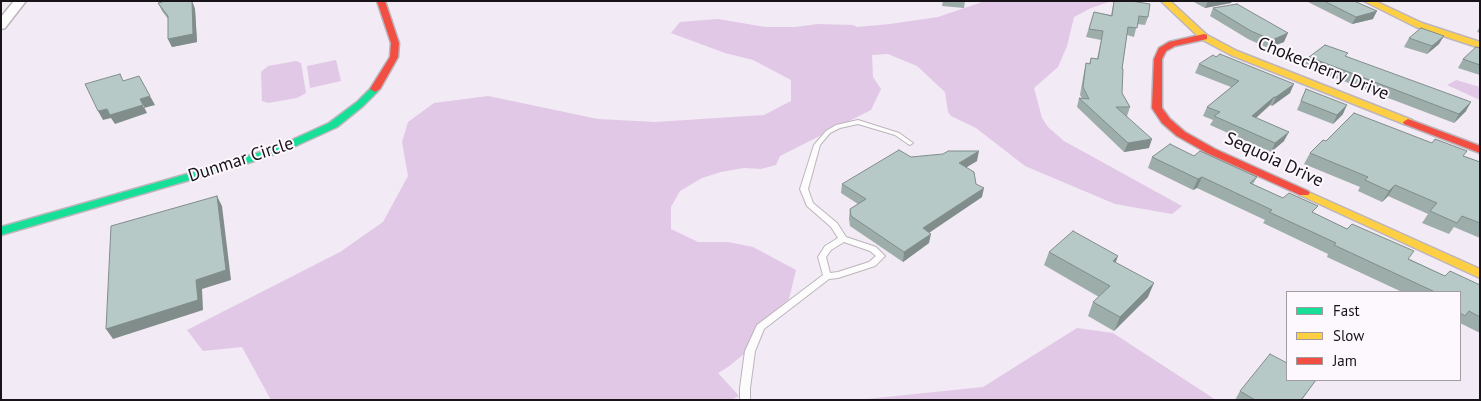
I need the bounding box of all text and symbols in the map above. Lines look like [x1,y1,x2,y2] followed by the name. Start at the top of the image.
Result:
[1254,33,1392,105] street label: Chokecherry Drive
[1221,128,1327,192] street label: Sequoia Drive
[186,133,296,187] street label: Dunmar Circle
[1286,291,1461,381] legend
[1333,301,1360,320] text: Fast
[1333,326,1364,345] text: Slow
[1333,351,1357,370] text: Jam

